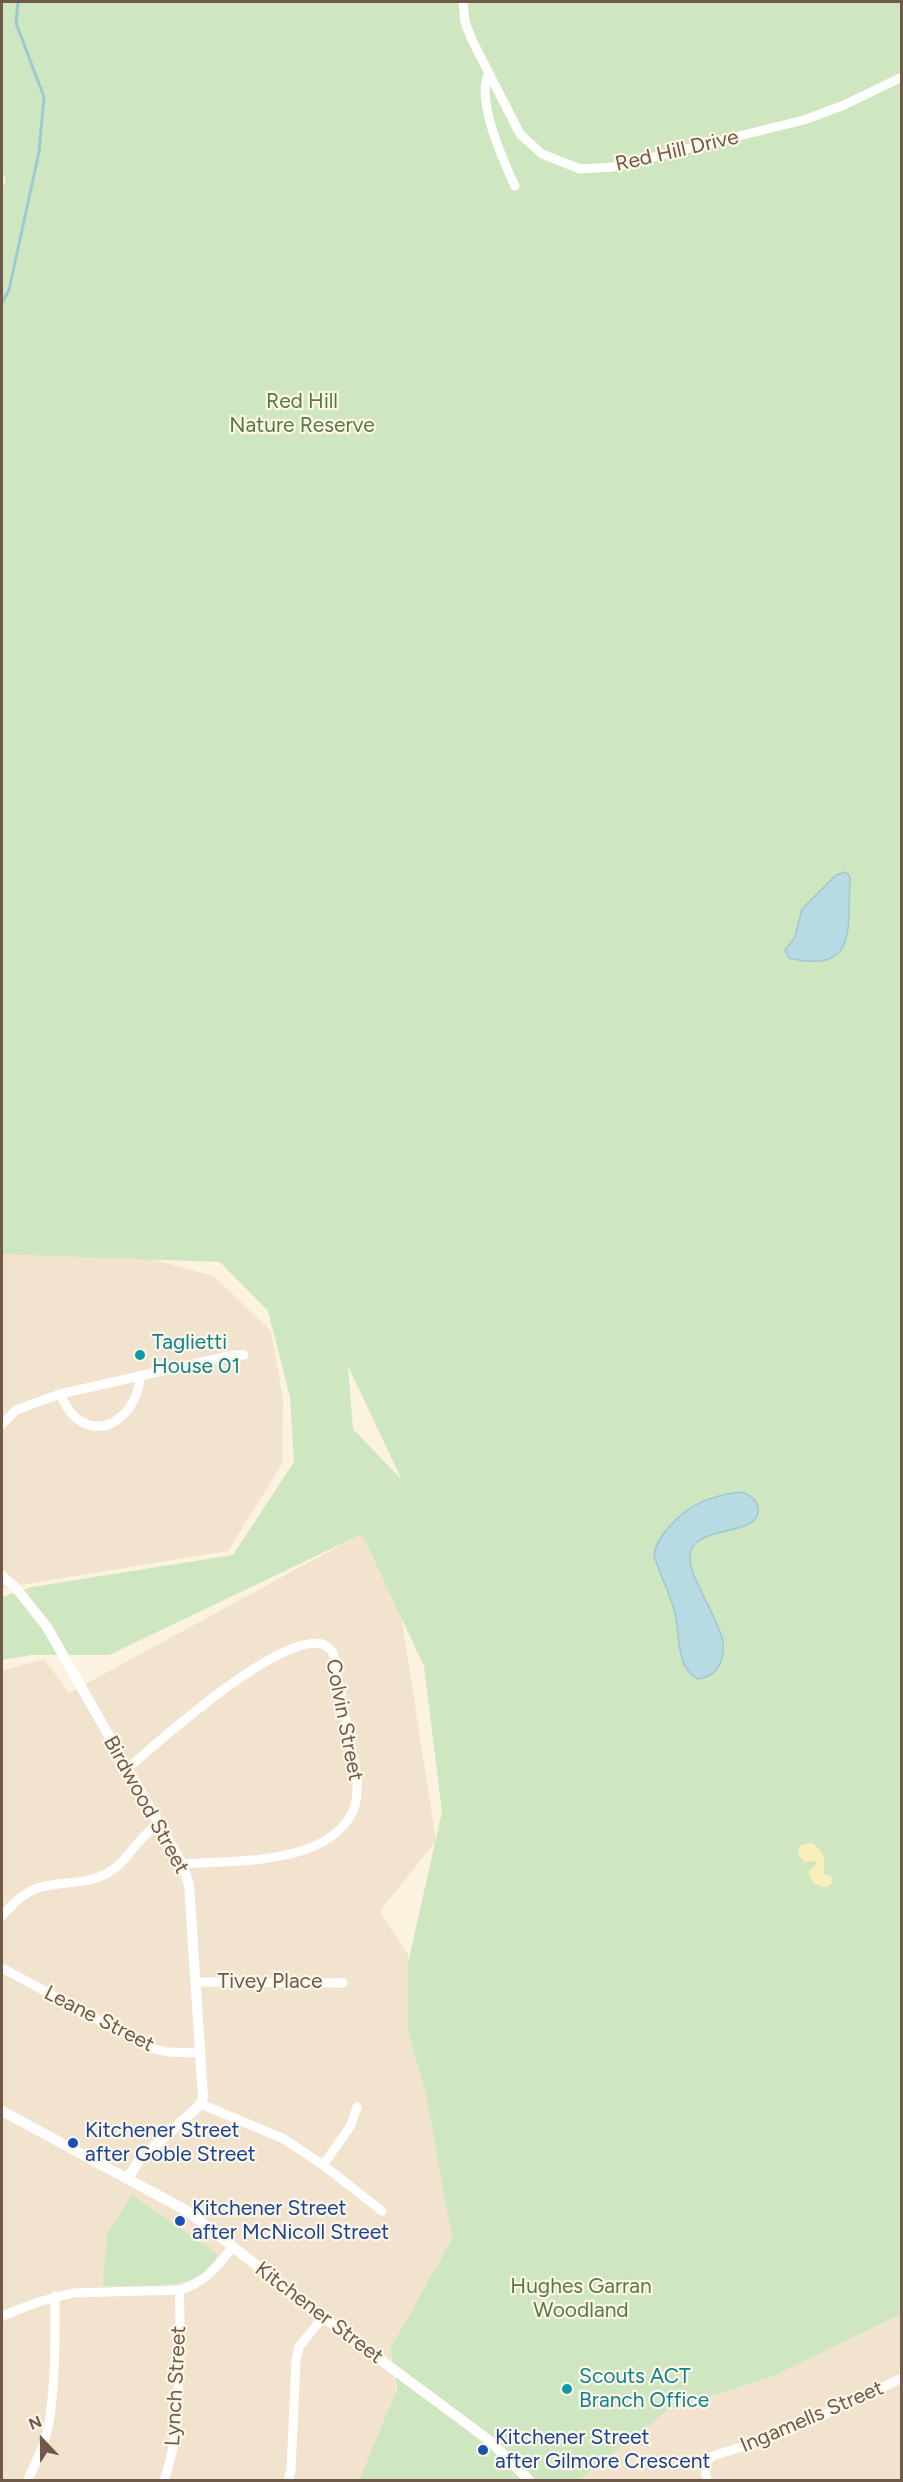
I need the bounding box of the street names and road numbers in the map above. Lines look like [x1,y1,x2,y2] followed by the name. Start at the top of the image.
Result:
[613,125,741,177] street label: Red Hill Drive
[320,1657,368,1783] street label: Colvin Street
[98,1732,194,1878] street label: Birdwood Street
[218,1969,322,1995] street label: Tivey Place
[40,1980,158,2058] street label: Leane Street
[250,2256,388,2370] street label: Kitchener Street
[160,2325,192,2447] street label: Lynch Street
[737,2376,887,2458] street label: Ingamells Street

